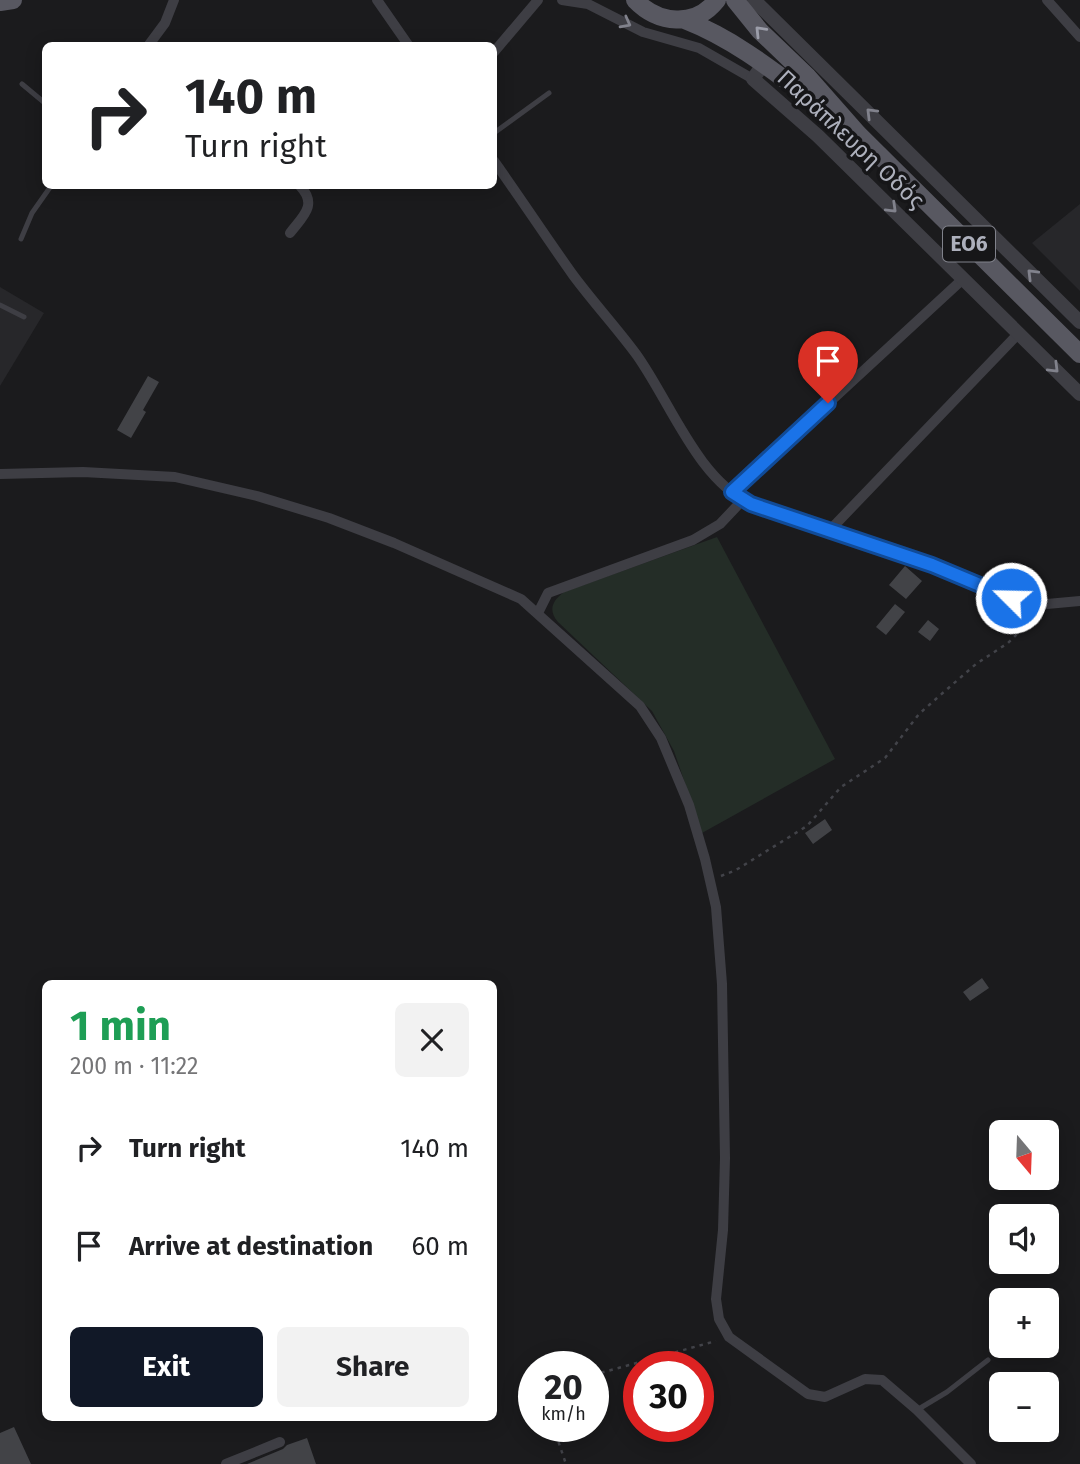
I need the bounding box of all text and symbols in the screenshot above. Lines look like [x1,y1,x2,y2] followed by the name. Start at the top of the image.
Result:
[619,14,631,28] one-way arrow
[756,26,769,39] one-way arrow
[772,64,930,214] street label: Παράπλευρη Οδός
[185,67,317,126] text: 140 m
[70,70,161,161] icon: right
[866,109,879,122] one-way arrow
[185,127,327,165] text: Turn right
[884,200,897,213] one-way arrow
[943,226,995,262] road number: ΕΟ6
[1027,270,1040,283] one-way arrow
[798,331,858,403] pin
[809,342,847,380] icon: arrive
[1046,360,1059,373] one-way arrow
[974,561,1048,635] position arrow
[70,1001,171,1051] text: 1 min
[395,1003,469,1077] button: close
[70,1052,198,1080] text: 200 m · 11:22
[989,1120,1059,1190] north arrow
[989,1120,1059,1442] map controls
[70,1129,108,1167] icon: right
[129,1133,246,1164] text: Turn right
[400,1133,469,1164] text: 140 m
[989,1204,1059,1274] button: sound
[70,1227,108,1265] icon: arrive
[129,1231,373,1262] text: Arrive at destination
[411,1231,469,1262] text: 60 m
[989,1288,1059,1358] button: +
[70,1327,263,1407] button: Exit
[277,1327,469,1407] button: Share
[623,1351,714,1442] speed limit sign: 30
[544,1366,583,1408] text: 20
[989,1372,1059,1442] button: −
[541,1403,586,1425] text: km/h

